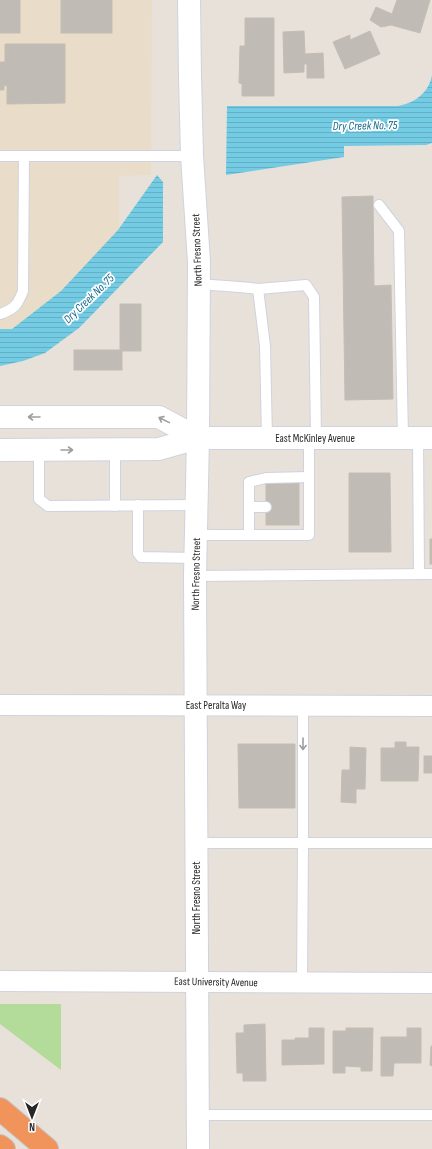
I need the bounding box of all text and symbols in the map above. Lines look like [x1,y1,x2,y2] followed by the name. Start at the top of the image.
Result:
[333,118,398,134] water label: Dry Creek No. 75
[189,213,205,287] street label: North Fresno Street
[61,271,118,327] water label: Dry Creek No. 75
[28,413,41,421] one-way arrow
[158,416,170,423] one-way arrow
[275,432,355,445] street label: East McKinley Avenue
[60,446,73,454] one-way arrow
[189,537,203,611] street label: North Fresno Street
[186,699,247,712] street label: East Peralta Way
[299,737,307,750] one-way arrow
[190,861,203,935] street label: North Fresno Street
[174,975,258,989] street label: East University Avenue
[12,1097,52,1137] north arrow
[29,1120,35,1133] text: N

